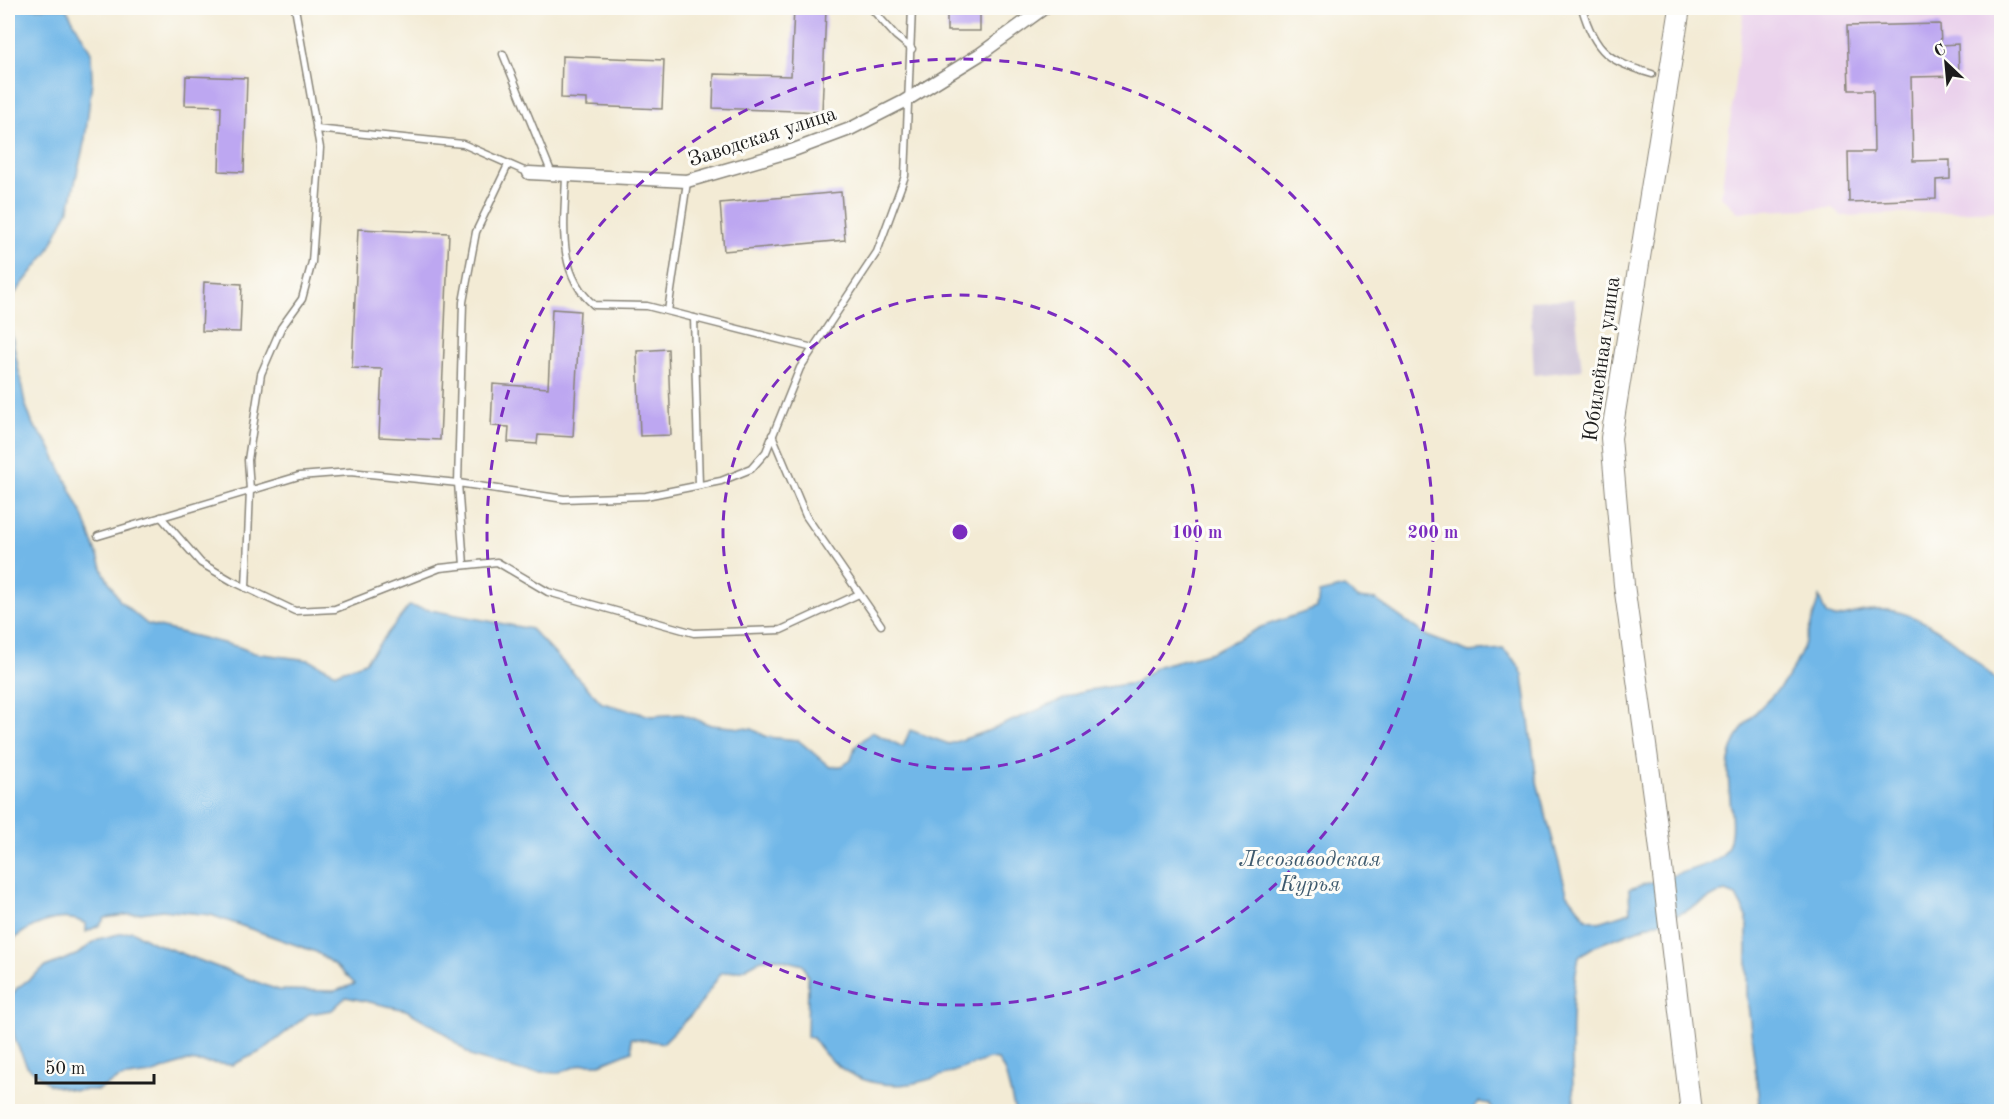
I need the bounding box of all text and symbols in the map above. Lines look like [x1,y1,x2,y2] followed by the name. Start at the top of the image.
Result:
[1916,33,1976,93] north arrow
[1932,42,1949,61] text: С
[686,104,839,171] street label: Заводская улица
[1580,275,1624,443] street label: Юбилейная улица
[950,522,970,542] centre of rings
[1172,524,1222,542] text: 100 m
[1408,524,1458,542] text: 200 m
[1239,849,1381,896] water label: Лесозаводская Курья
[36,1047,154,1085] scale bar
[45,1060,85,1078] text: 50 m

